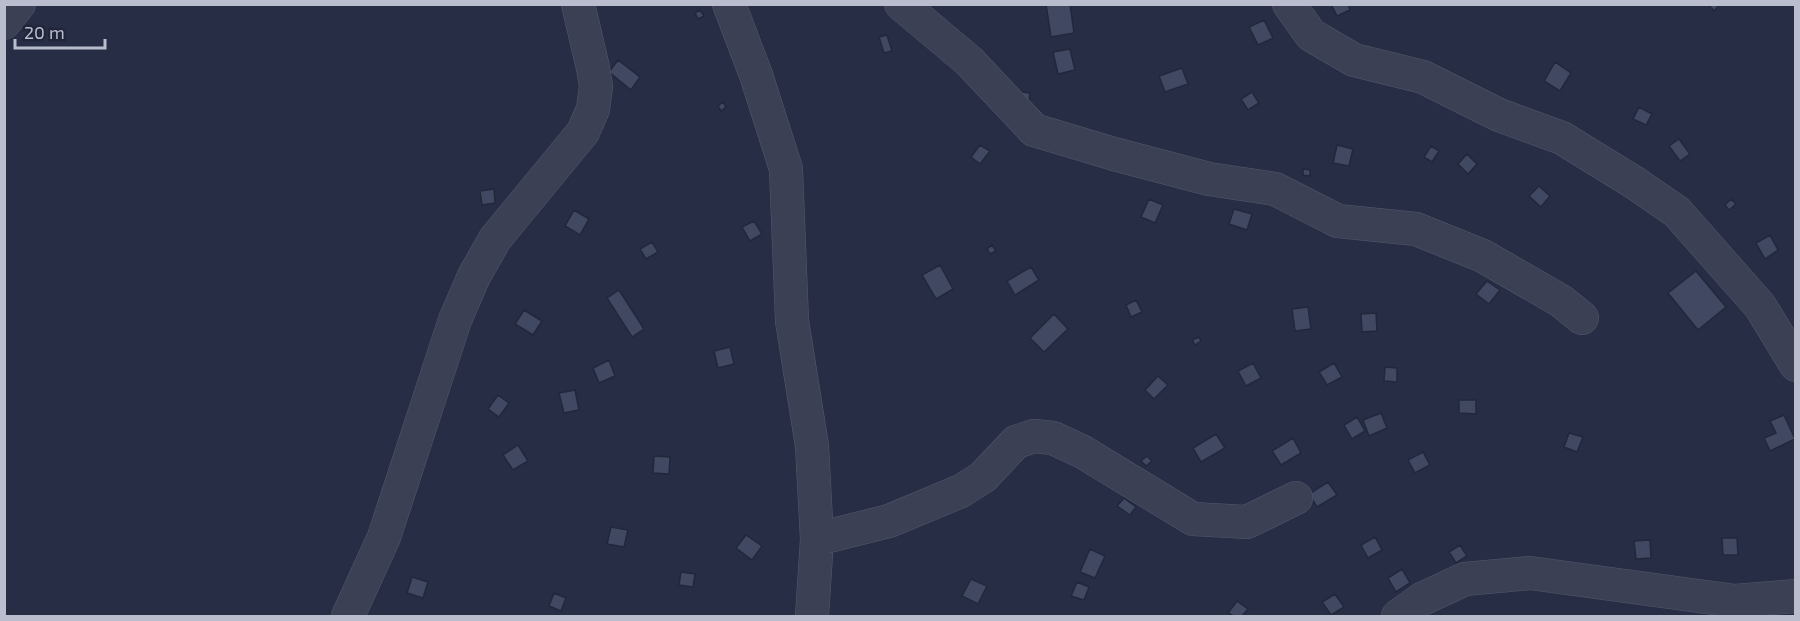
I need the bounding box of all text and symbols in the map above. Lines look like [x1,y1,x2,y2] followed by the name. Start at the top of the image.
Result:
[15,12,105,50] scale bar
[24,21,65,43] text: 20 m

